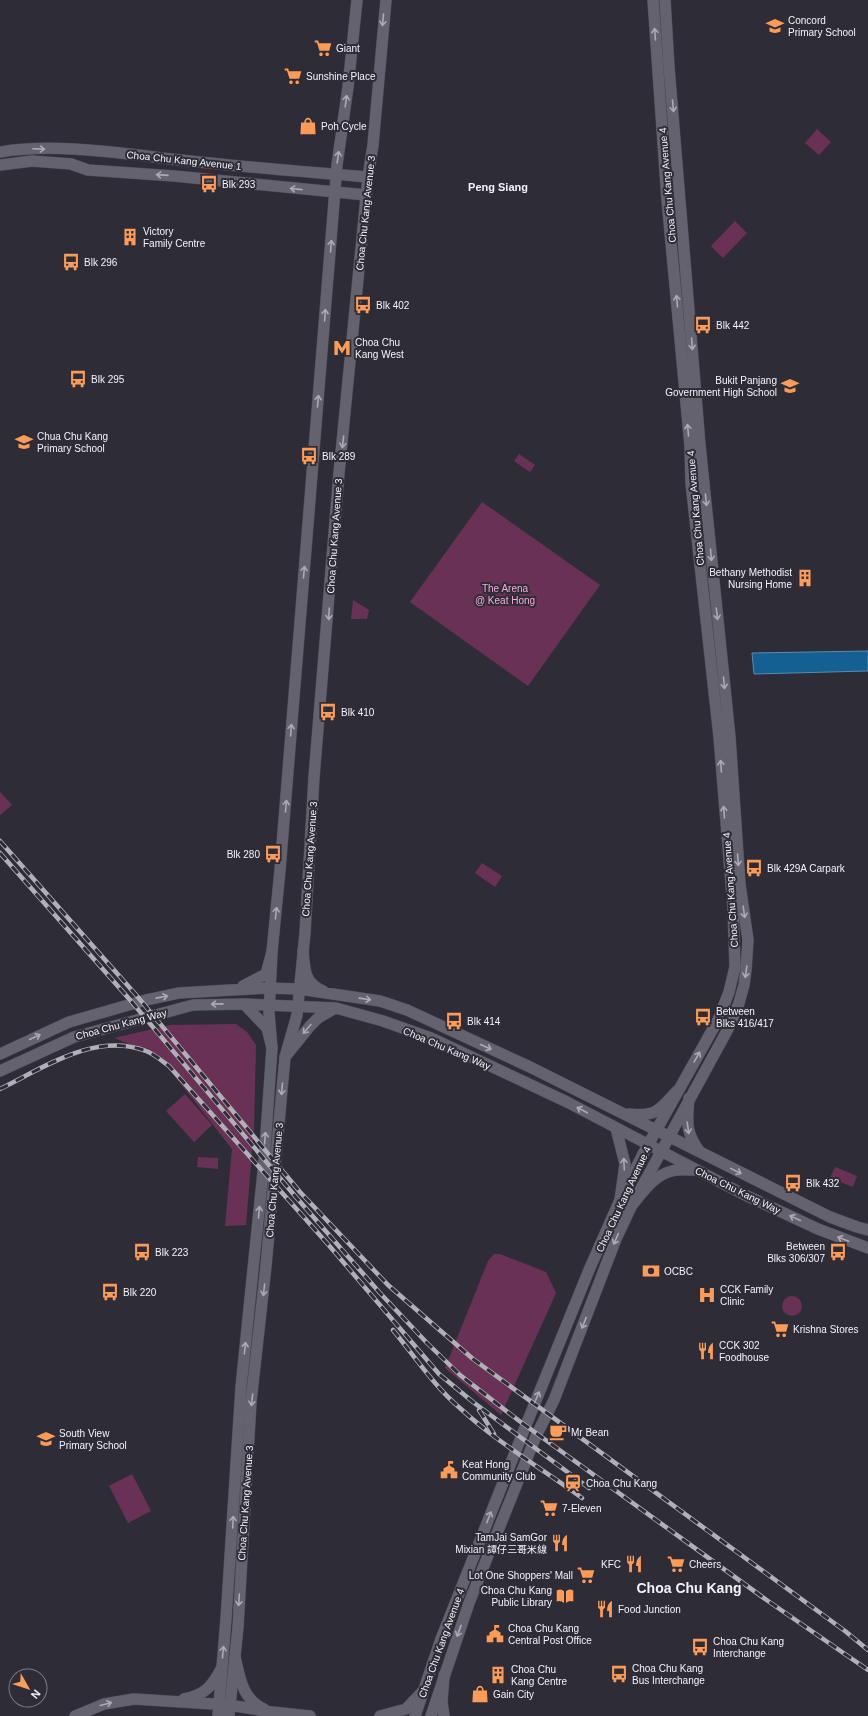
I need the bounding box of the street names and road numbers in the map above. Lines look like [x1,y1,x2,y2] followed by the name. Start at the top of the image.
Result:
[657,127,678,243] street label: Choa Chu Kang Avenue 4
[126,149,242,172] street label: Choa Chu Kang Avenue 1
[354,155,377,271] street label: Choa Chu Kang Avenue 3
[685,450,706,566] street label: Choa Chu Kang Avenue 4
[325,478,344,594] street label: Choa Chu Kang Avenue 3
[300,801,319,917] street label: Choa Chu Kang Avenue 3
[721,832,740,948] street label: Choa Chu Kang Avenue 4
[75,1007,168,1042] street label: Choa Chu Kang Way
[402,1025,492,1072] street label: Choa Chu Kang Way
[264,1122,285,1238] street label: Choa Chu Kang Avenue 3
[594,1144,653,1254] street label: Choa Chu Kang Avenue 4
[693,1165,782,1216] street label: Choa Chu Kang Way
[236,1445,255,1561] street label: Choa Chu Kang Avenue 3
[417,1587,467,1699] street label: Choa Chu Kang Avenue 4

